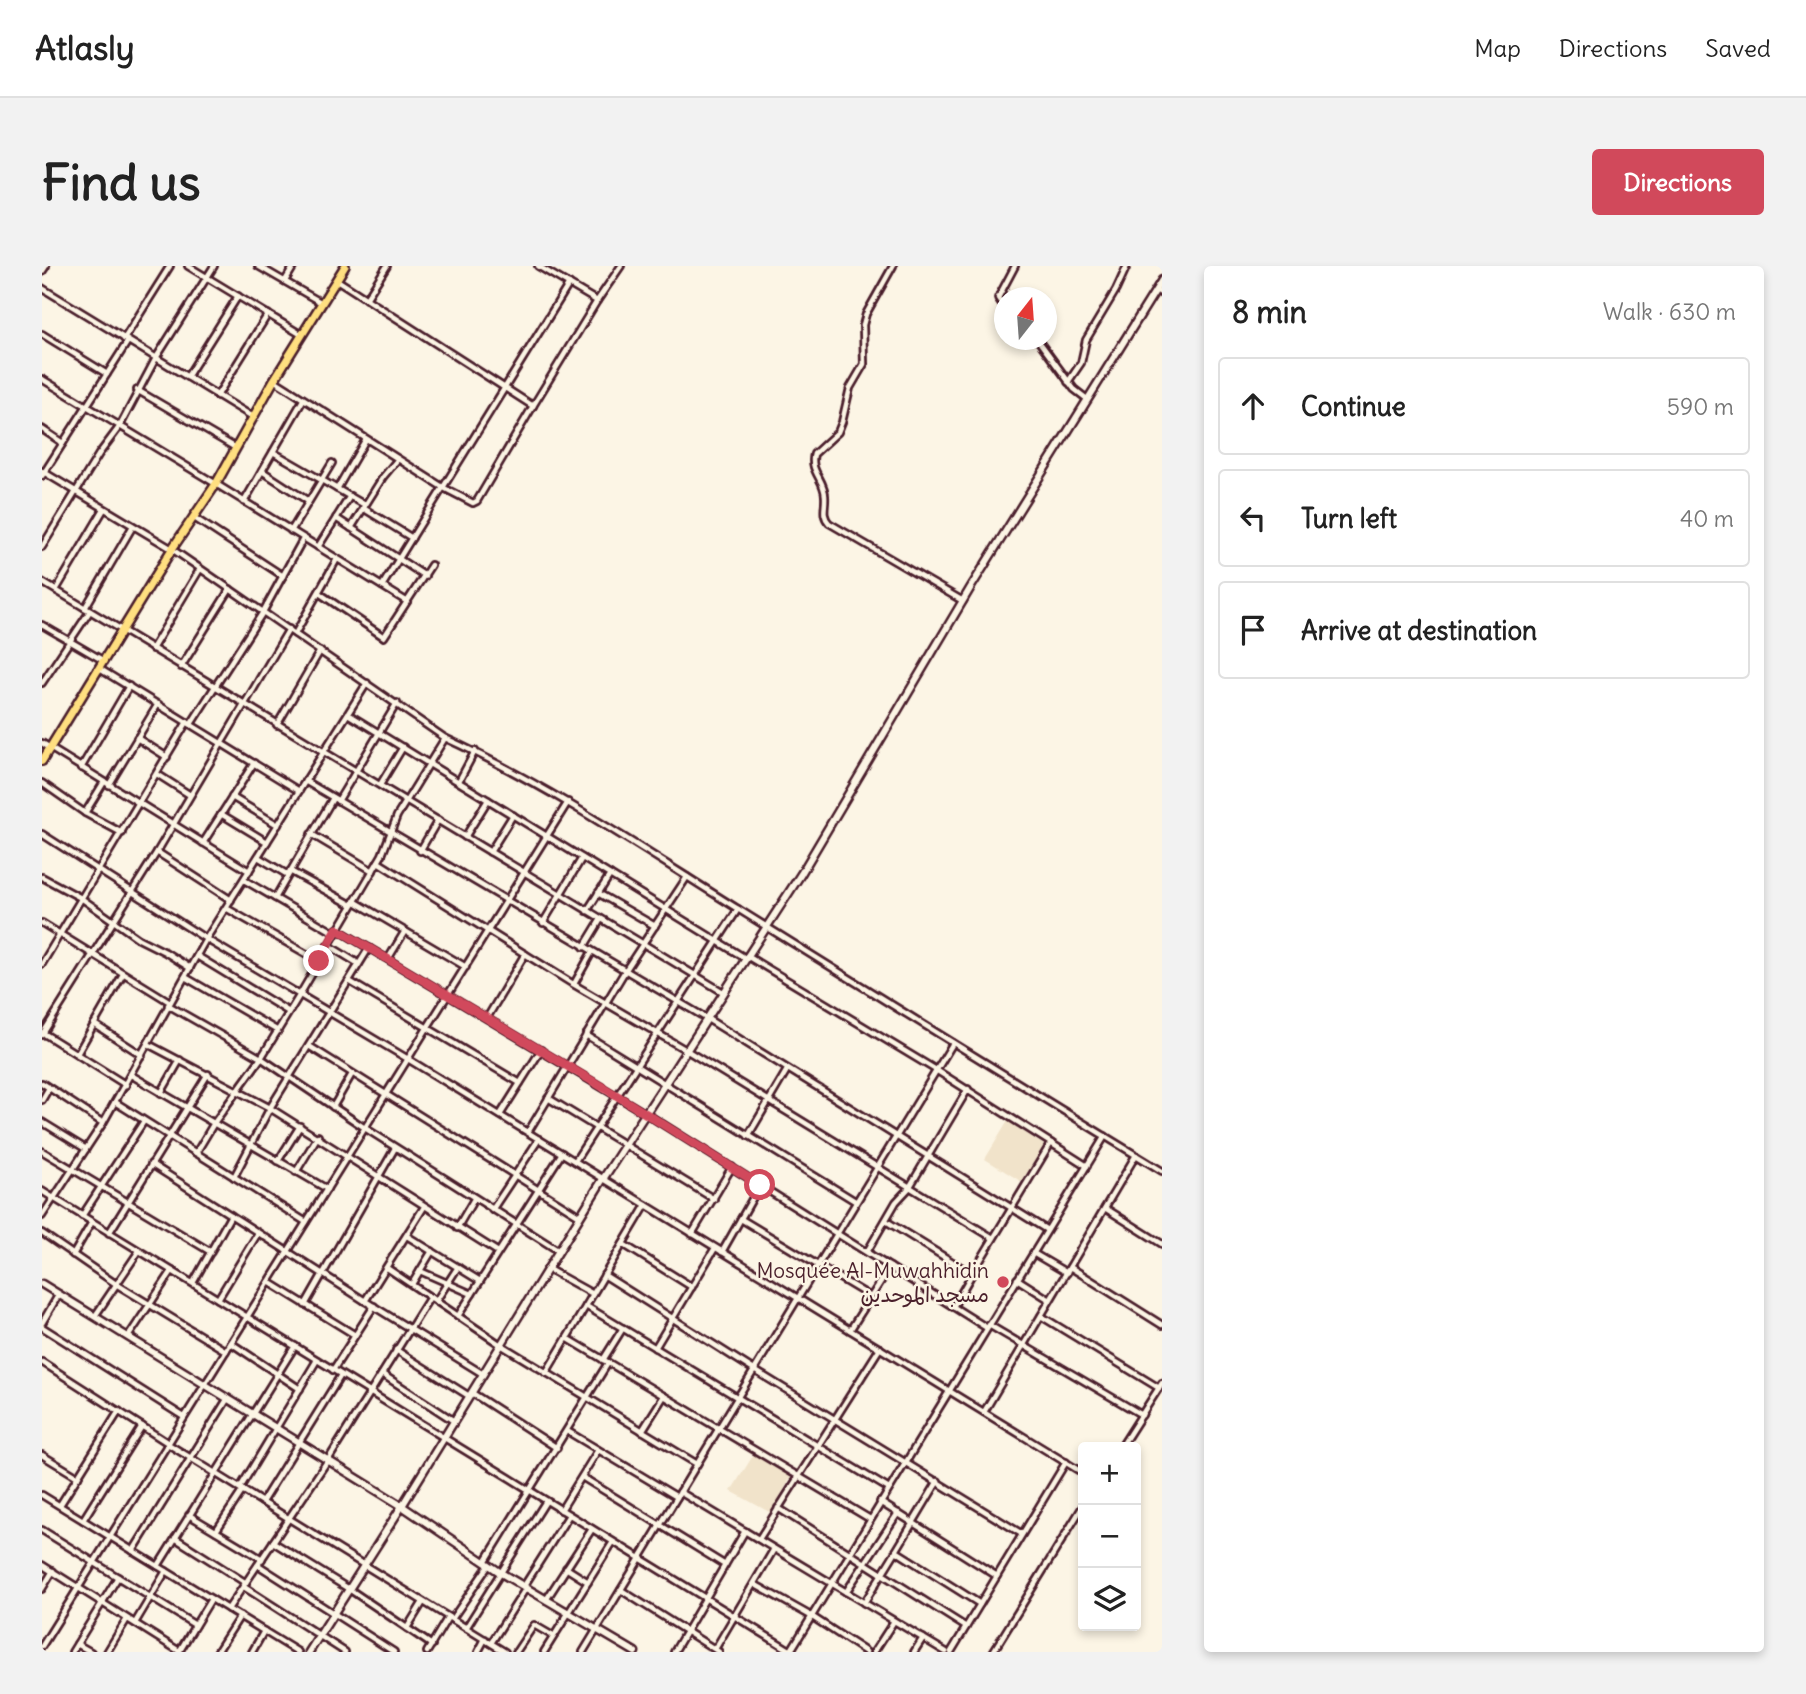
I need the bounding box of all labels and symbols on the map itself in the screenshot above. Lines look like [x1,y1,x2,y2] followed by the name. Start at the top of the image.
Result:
[994,287,1057,350] north arrow
[303,945,334,976] route end
[744,1169,775,1200] route start
[756,1257,989,1308] place label: Mosquée Al-Muwahhidin مسجد الموحدين
[995,1274,1011,1290] marker: Mosquée Al-Muwahhidin مسجد الموحدين

